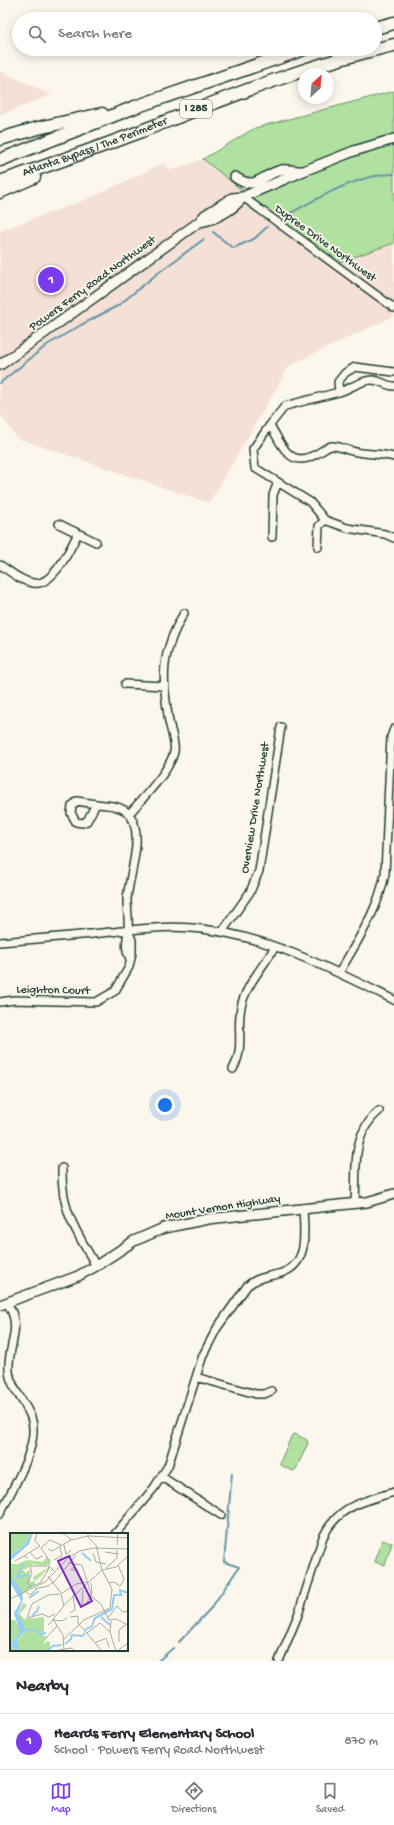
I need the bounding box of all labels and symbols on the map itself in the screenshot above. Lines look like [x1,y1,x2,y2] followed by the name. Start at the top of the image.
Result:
[298,68,334,104] north arrow
[180,100,212,118] road number: I 285
[21,114,171,181] street label: Atlanta Bypass / The Perimeter
[271,202,379,286] street label: Dupree Drive Northwest
[26,233,160,335] street label: Powers Ferry Road Northwest
[38,265,64,295] pin: 1
[239,740,273,875] street label: Overview Drive Northwest
[16,983,91,999] street label: Leighton Court
[155,1095,175,1115] your location
[165,1192,281,1224] street label: Mount Vernon Highway
[10,1533,128,1651] inset map

